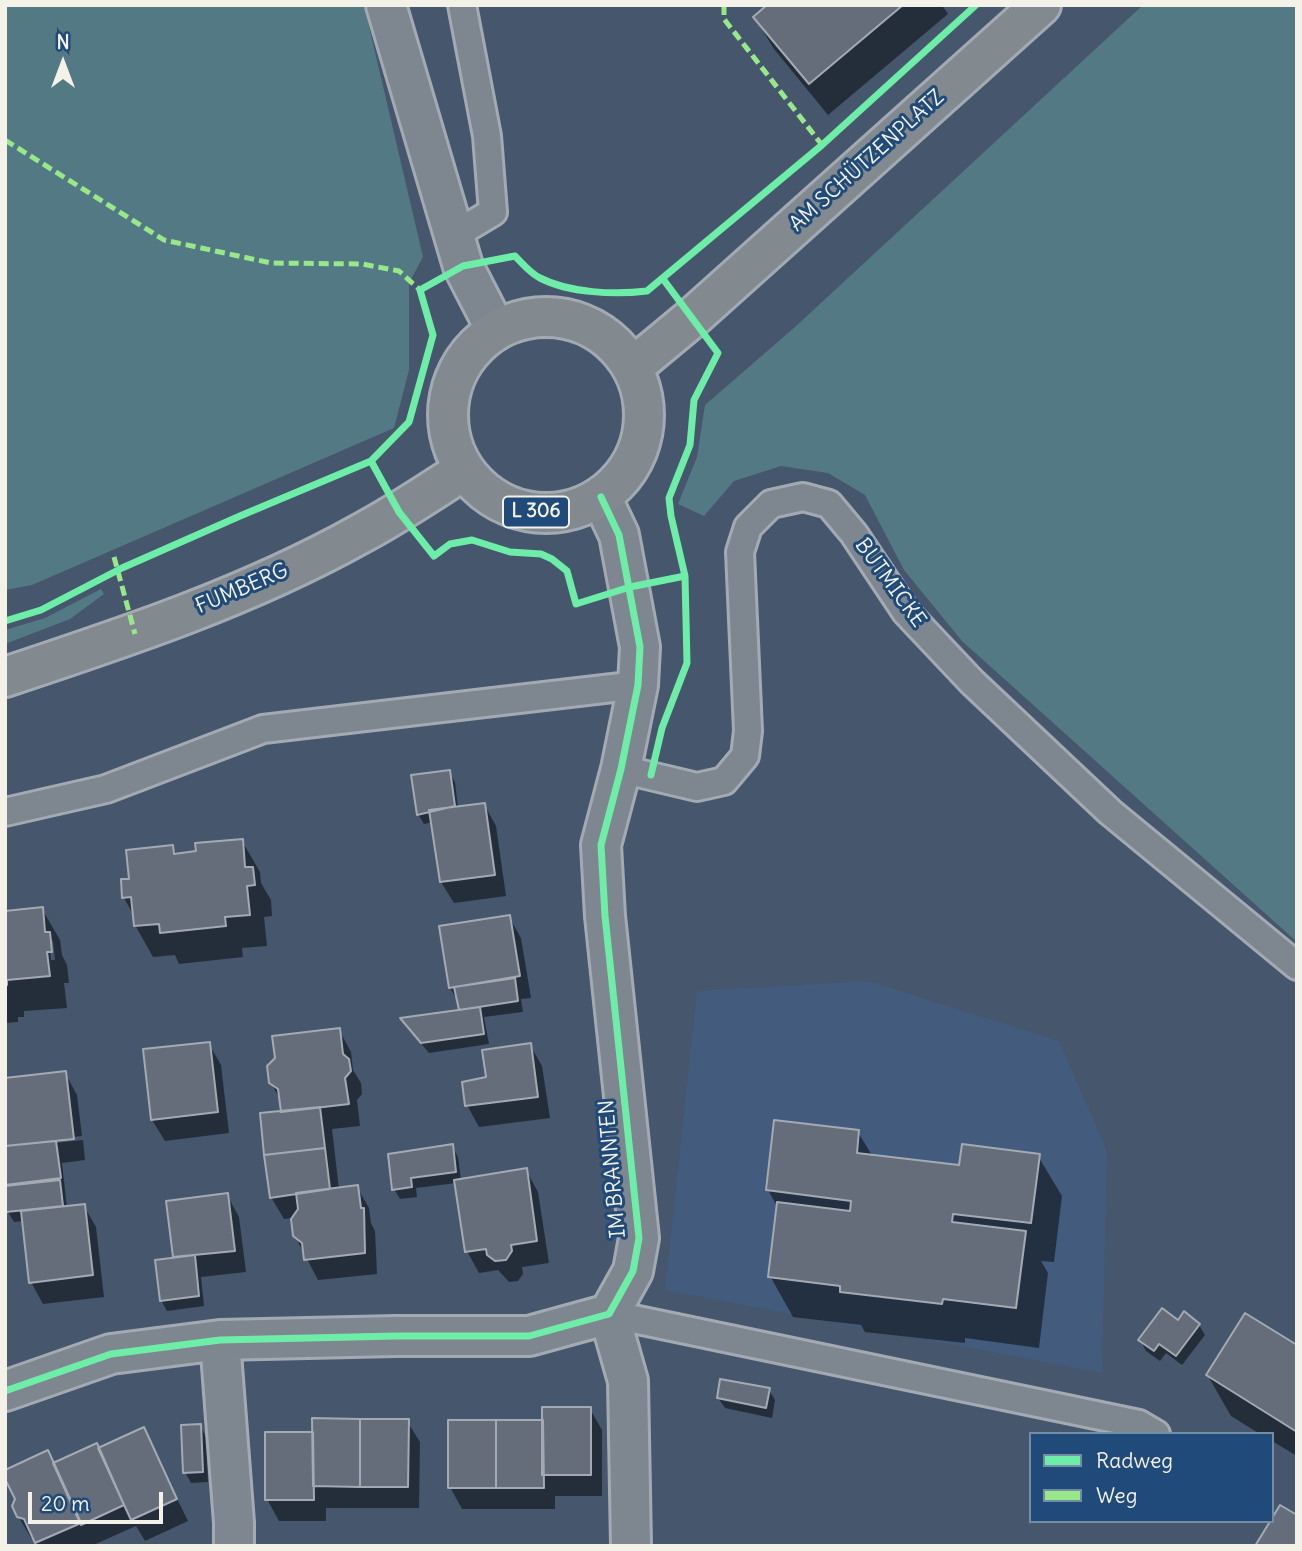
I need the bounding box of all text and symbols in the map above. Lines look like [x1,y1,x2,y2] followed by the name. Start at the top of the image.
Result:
[28,28,98,98] north arrow
[56,30,70,54] text: N
[784,85,950,237] street label: AM SCHÜTZENPLATZ
[503,496,569,527] road number: L 306
[849,534,931,632] street label: BUTMICKE
[192,558,292,620] street label: FUMBERG
[594,1099,632,1239] street label: IM BRANNTEN
[1029,1432,1274,1523] legend
[1096,1447,1173,1474] text: Radweg
[32,1478,166,1522] scale bar
[1096,1482,1137,1509] text: Weg
[41,1490,90,1517] text: 20 m

